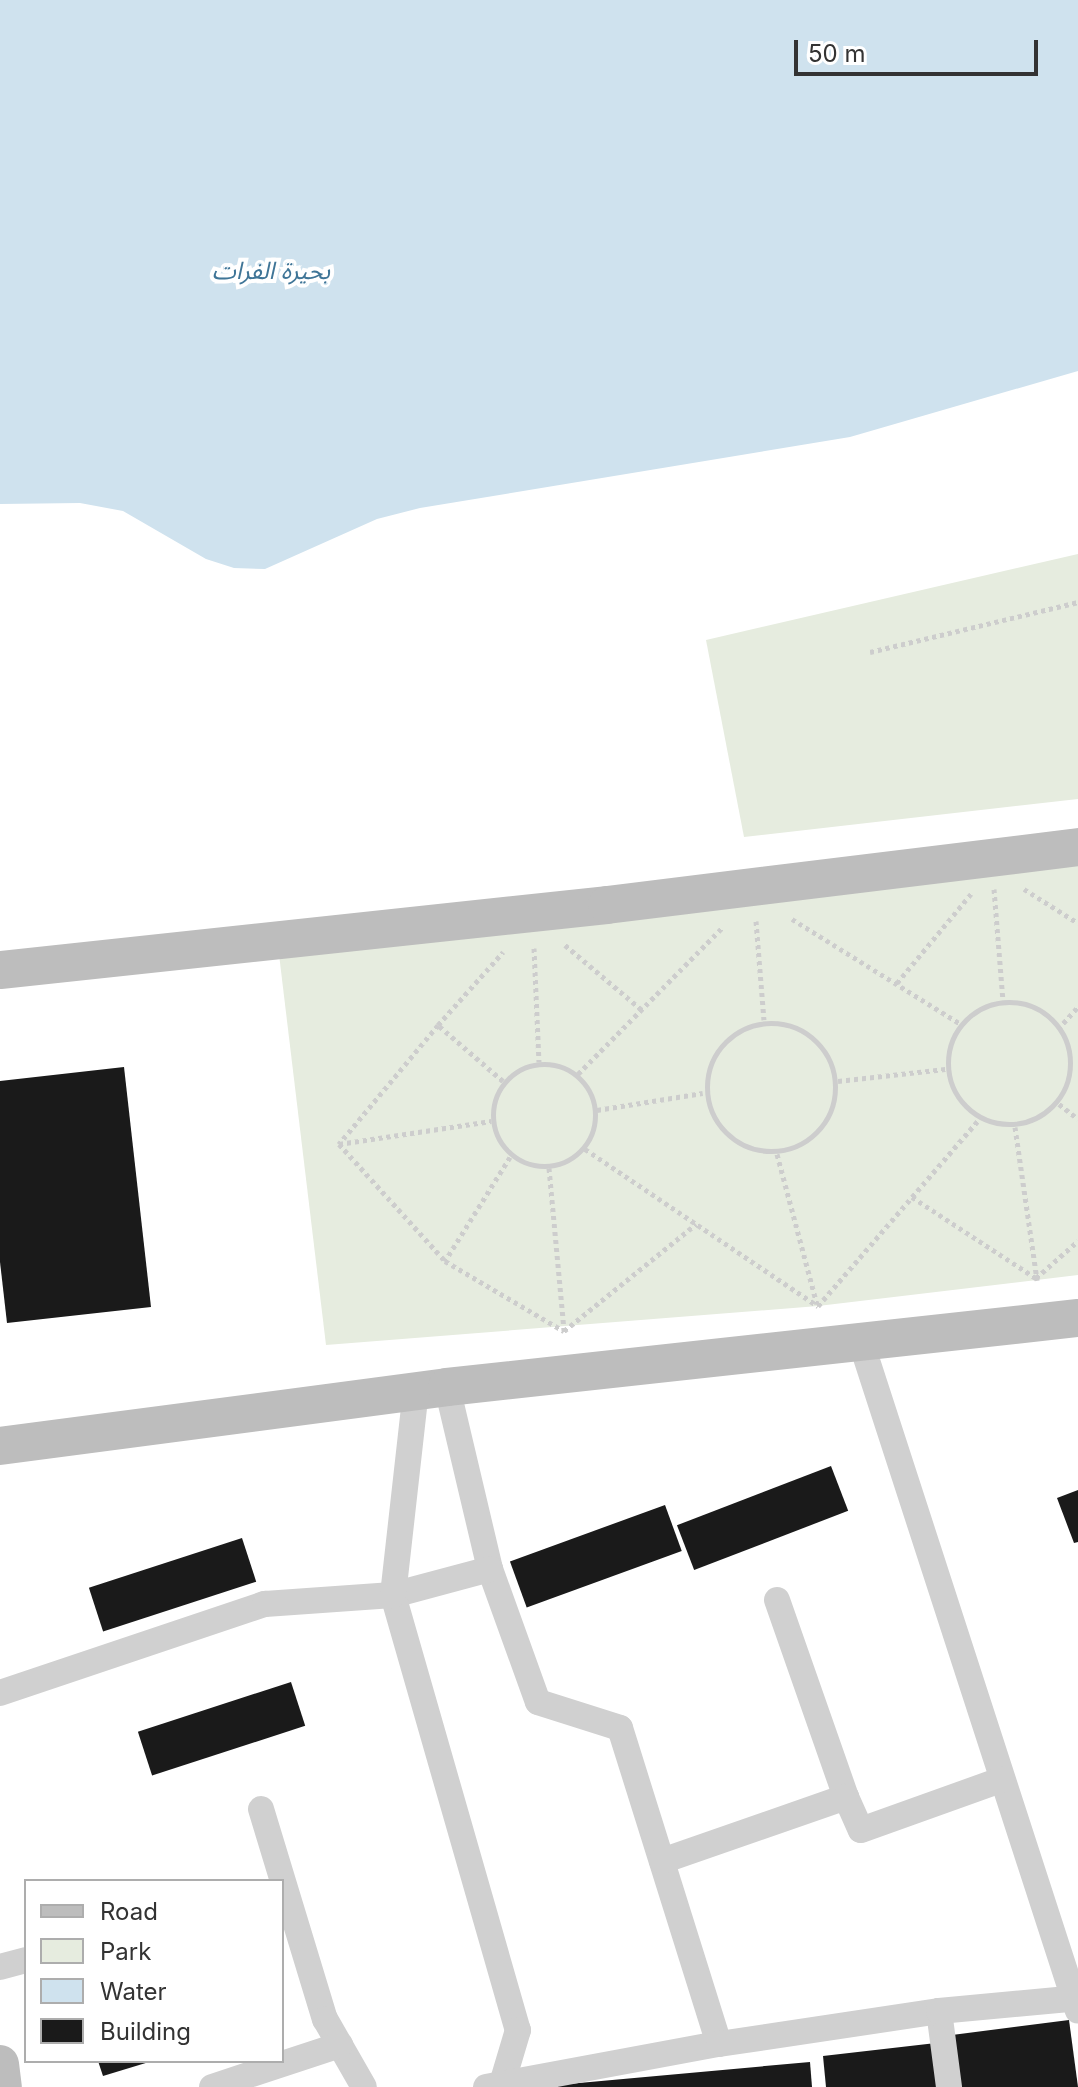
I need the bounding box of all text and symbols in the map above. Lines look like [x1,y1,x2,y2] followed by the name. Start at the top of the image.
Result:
[798,24,1042,74] scale bar
[808,39,866,68] text: 50 m
[212,257,330,285] water label: بحيرة الفرات
[24,1879,284,2063] legend
[100,1897,158,1926] text: Road
[100,1937,151,1966] text: Park
[100,1977,167,2006] text: Water
[100,2017,191,2046] text: Building

